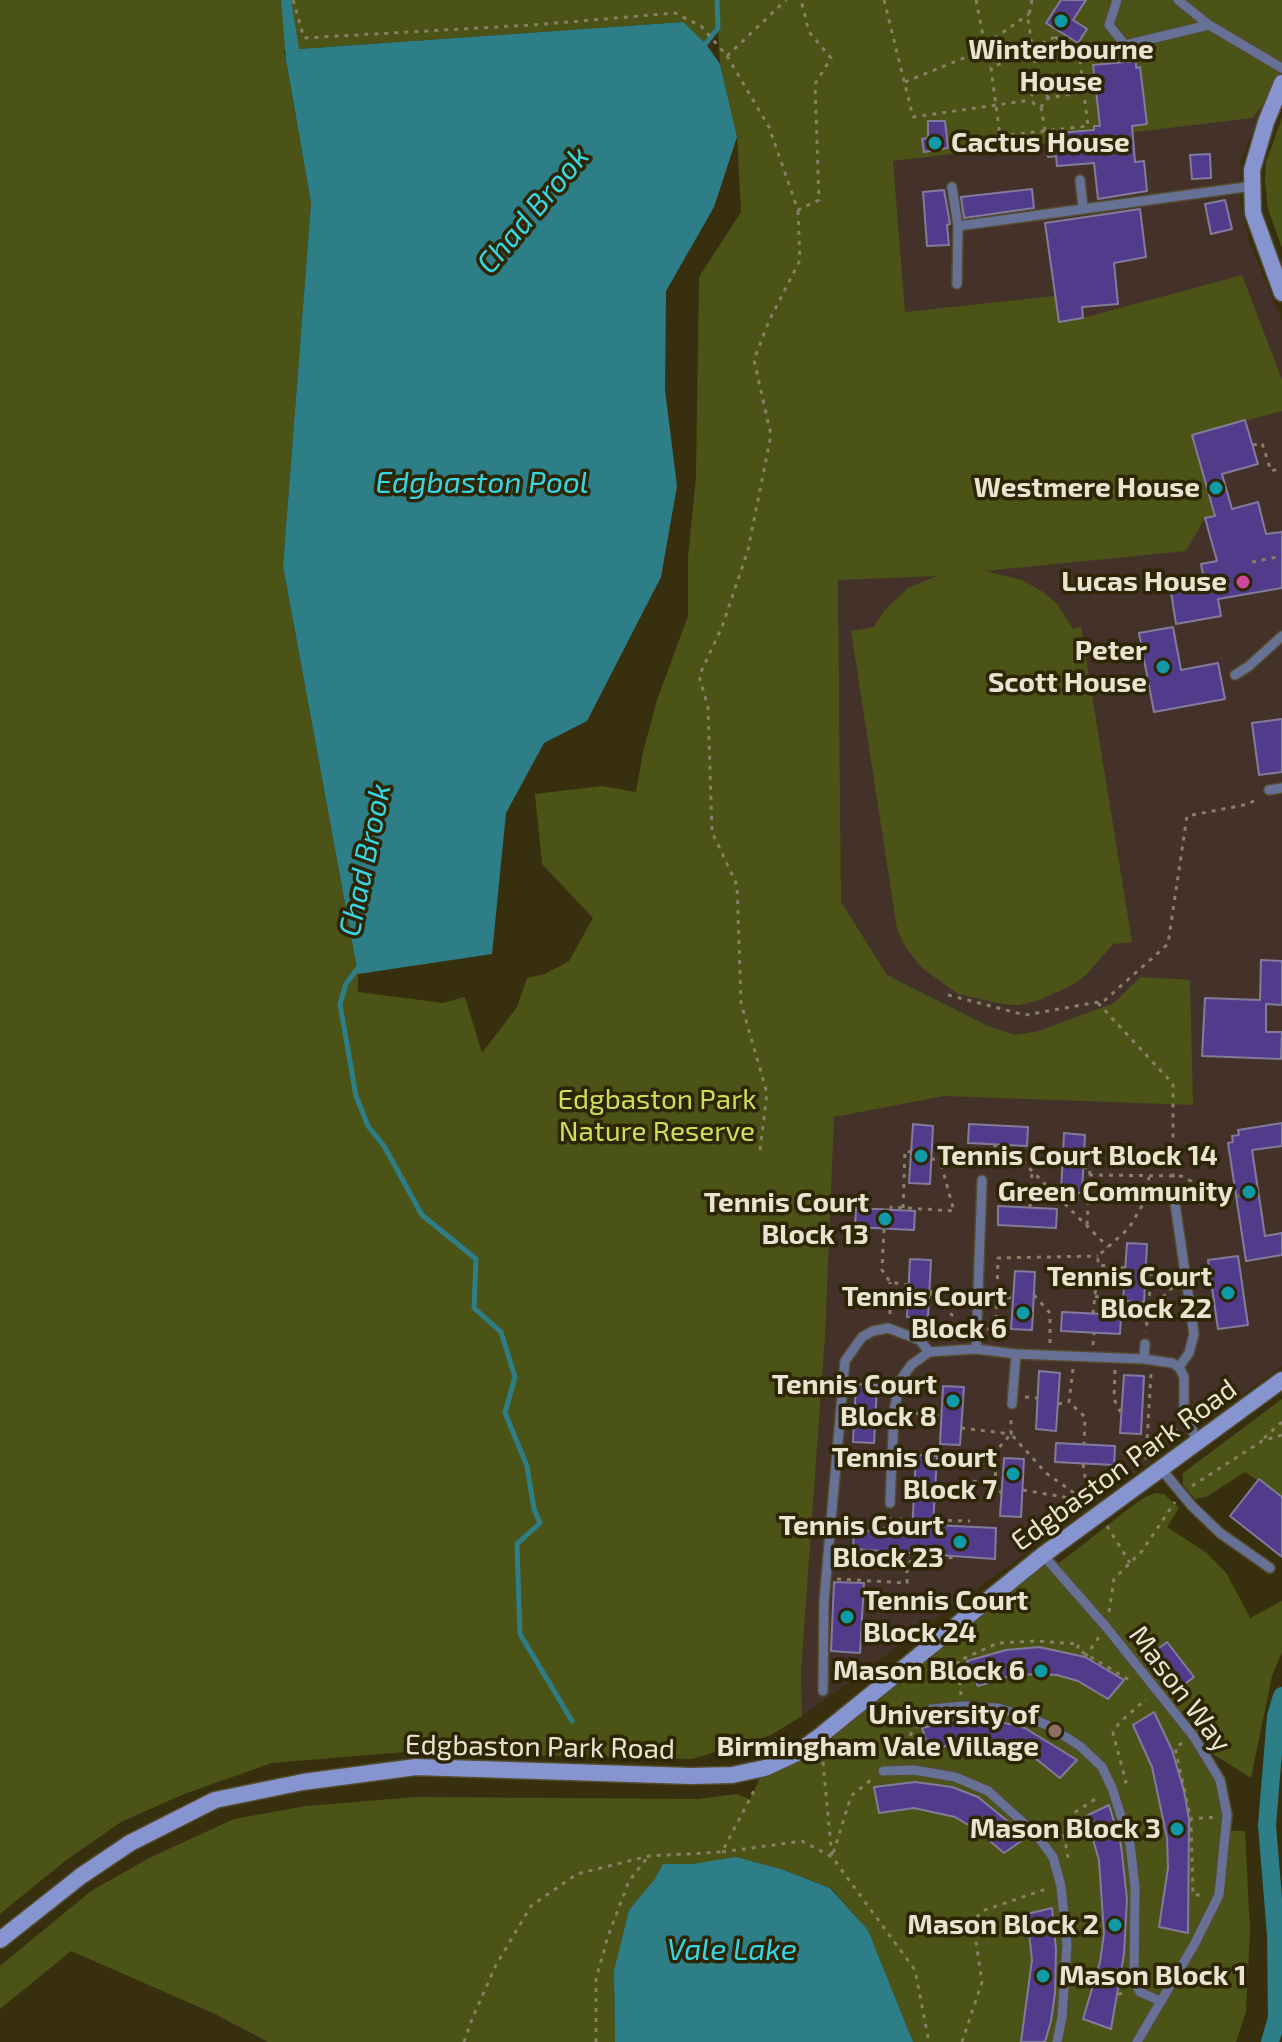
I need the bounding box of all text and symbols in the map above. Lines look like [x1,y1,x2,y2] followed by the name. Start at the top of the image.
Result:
[1052,12,1070,30] marker: Winterbourne House
[968,33,1154,99] place label: Winterbourne House
[951,126,1130,160] place label: Cactus House
[926,134,944,152] marker: Cactus House
[469,139,597,281] water label: Chad Brook
[375,465,589,501] water label: Edgbaston Pool
[974,471,1200,505] place label: Westmere House
[1207,479,1225,497] marker: Westmere House
[1061,565,1227,599] place label: Lucas House
[1234,573,1252,591] marker: Lucas House
[988,634,1147,700] place label: Peter Scott House
[1154,658,1172,676] marker: Peter Scott House
[331,780,399,940] water label: Chad Brook
[557,1083,757,1149] park label: Edgbaston Park Nature Reserve
[937,1139,1218,1173] place label: Tennis Court Block 14
[912,1147,930,1165] marker: Tennis Court Block 14
[998,1175,1233,1209] place label: Green Community
[1240,1183,1258,1201] marker: Green Community
[704,1186,869,1252] place label: Tennis Court Block 13
[876,1210,894,1228] marker: Tennis Court Block 13
[1047,1260,1212,1326] place label: Tennis Court Block 22
[842,1280,1007,1346] place label: Tennis Court Block 6
[1219,1284,1237,1302] marker: Tennis Court Block 22
[1014,1304,1032,1322] marker: Tennis Court Block 6
[772,1368,937,1434] place label: Tennis Court Block 8
[1005,1372,1243,1558] street label: Edgbaston Park Road
[944,1392,962,1410] marker: Tennis Court Block 8
[832,1441,997,1507] place label: Tennis Court Block 7
[1004,1465,1022,1483] marker: Tennis Court Block 7
[779,1509,944,1575] place label: Tennis Court Block 23
[951,1533,969,1551] marker: Tennis Court Block 23
[863,1584,1028,1650] place label: Tennis Court Block 24
[838,1608,856,1626] marker: Tennis Court Block 24
[1122,1619,1238,1759] street label: Mason Way
[833,1654,1025,1688] place label: Mason Block 6
[1032,1662,1050,1680] marker: Mason Block 6
[716,1698,1039,1764] place label: University of Birmingham Vale Village
[1046,1722,1064,1740] marker: University of Birmingham Vale Village
[405,1728,675,1766] street label: Edgbaston Park Road
[970,1812,1161,1846] place label: Mason Block 3
[1168,1820,1186,1838] marker: Mason Block 3
[907,1908,1099,1942] place label: Mason Block 2
[1106,1916,1124,1934] marker: Mason Block 2
[667,1932,797,1968] water label: Vale Lake
[1059,1959,1247,1993] place label: Mason Block 1
[1034,1967,1052,1985] marker: Mason Block 1

